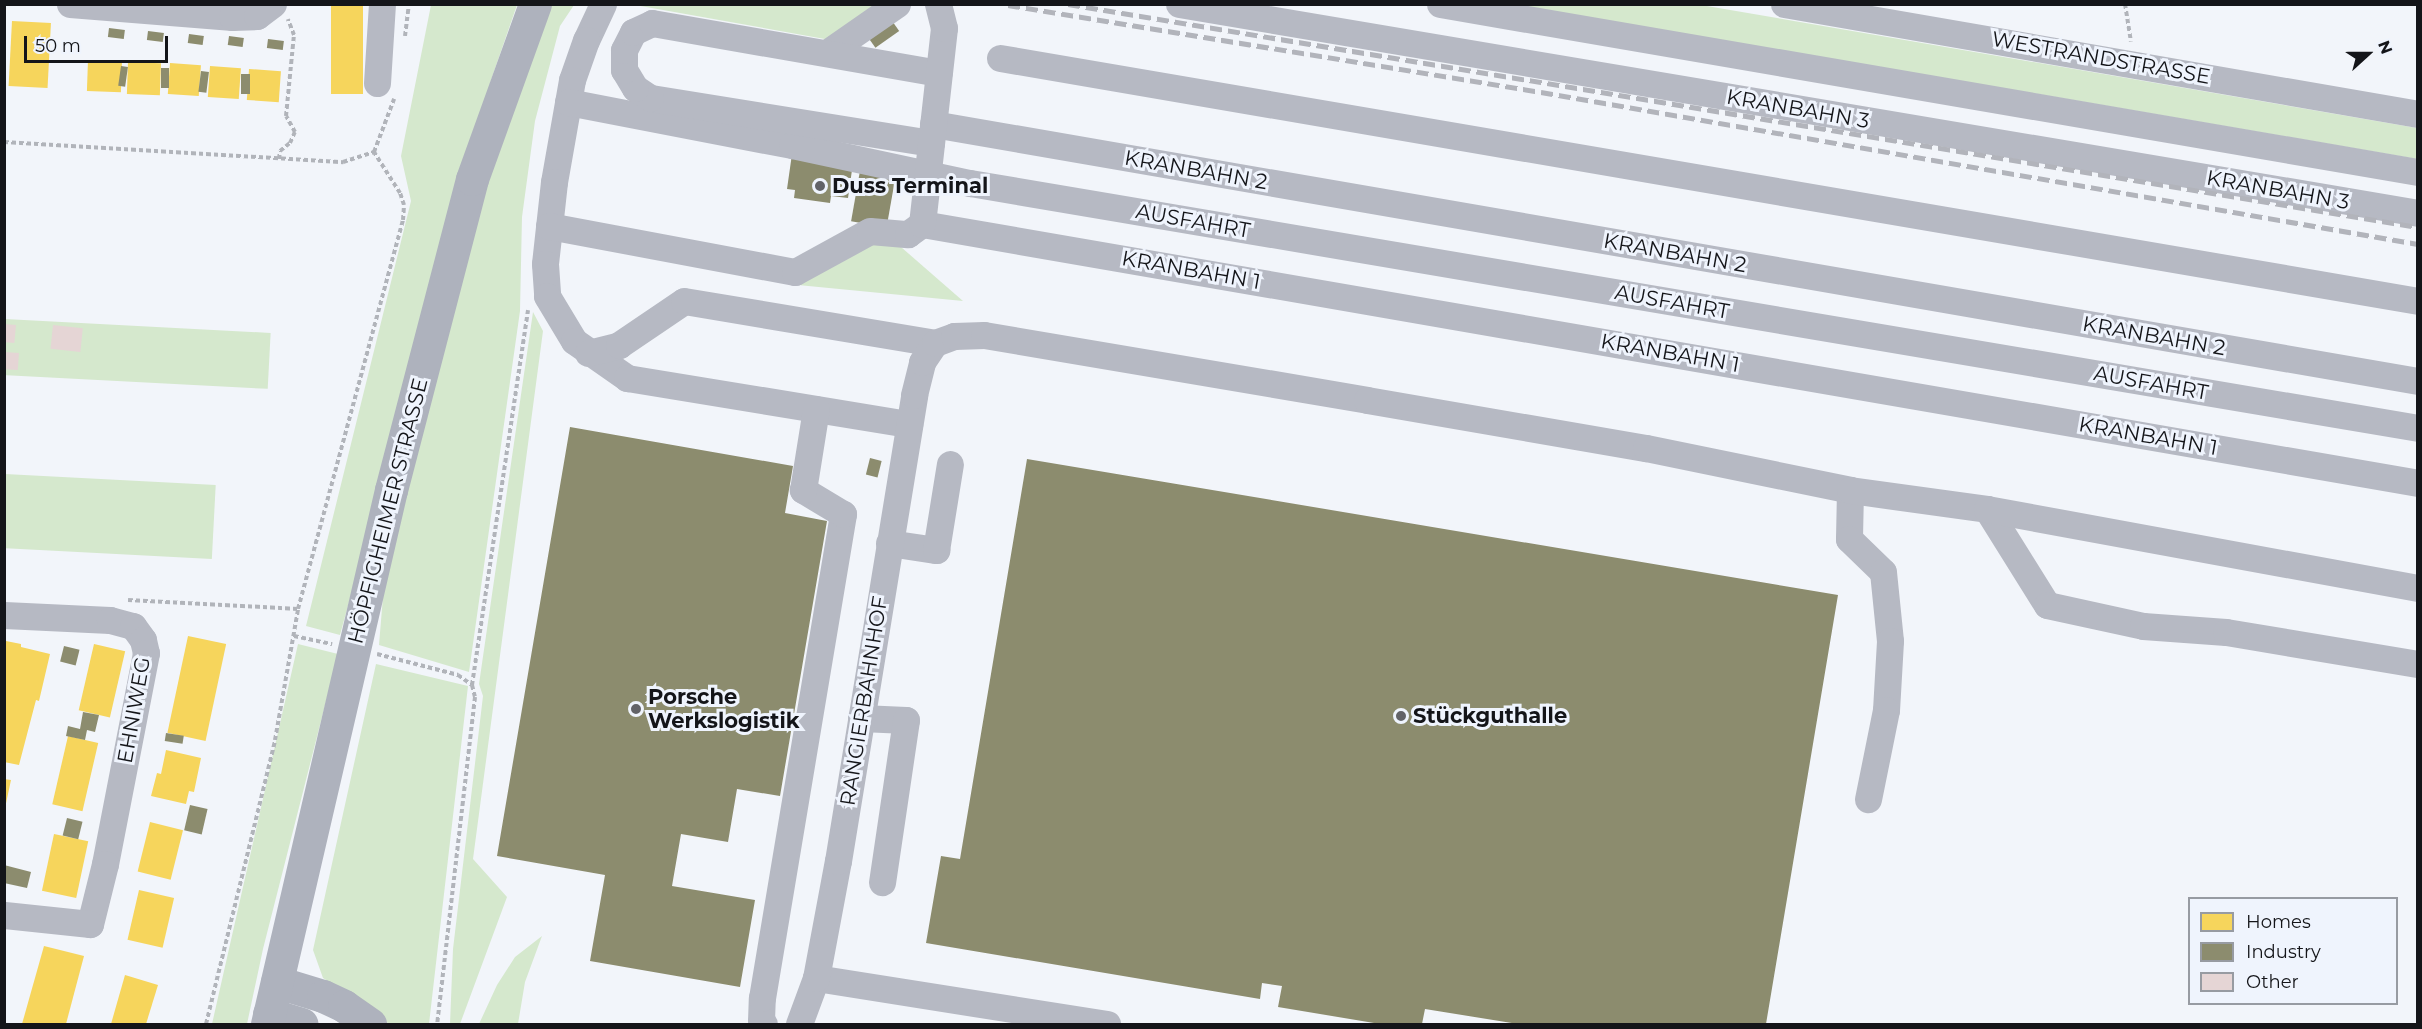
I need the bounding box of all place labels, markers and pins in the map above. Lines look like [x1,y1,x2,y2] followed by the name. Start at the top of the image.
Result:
[832,173,988,199] place label: Duss Terminal
[813,179,827,193] marker: Duss Terminal
[648,684,799,734] place label: Porsche Werkslogistik
[629,702,643,716] marker: Porsche Werkslogistik
[1413,703,1567,729] place label: Stückguthalle
[1394,709,1408,723] marker: Stückguthalle

